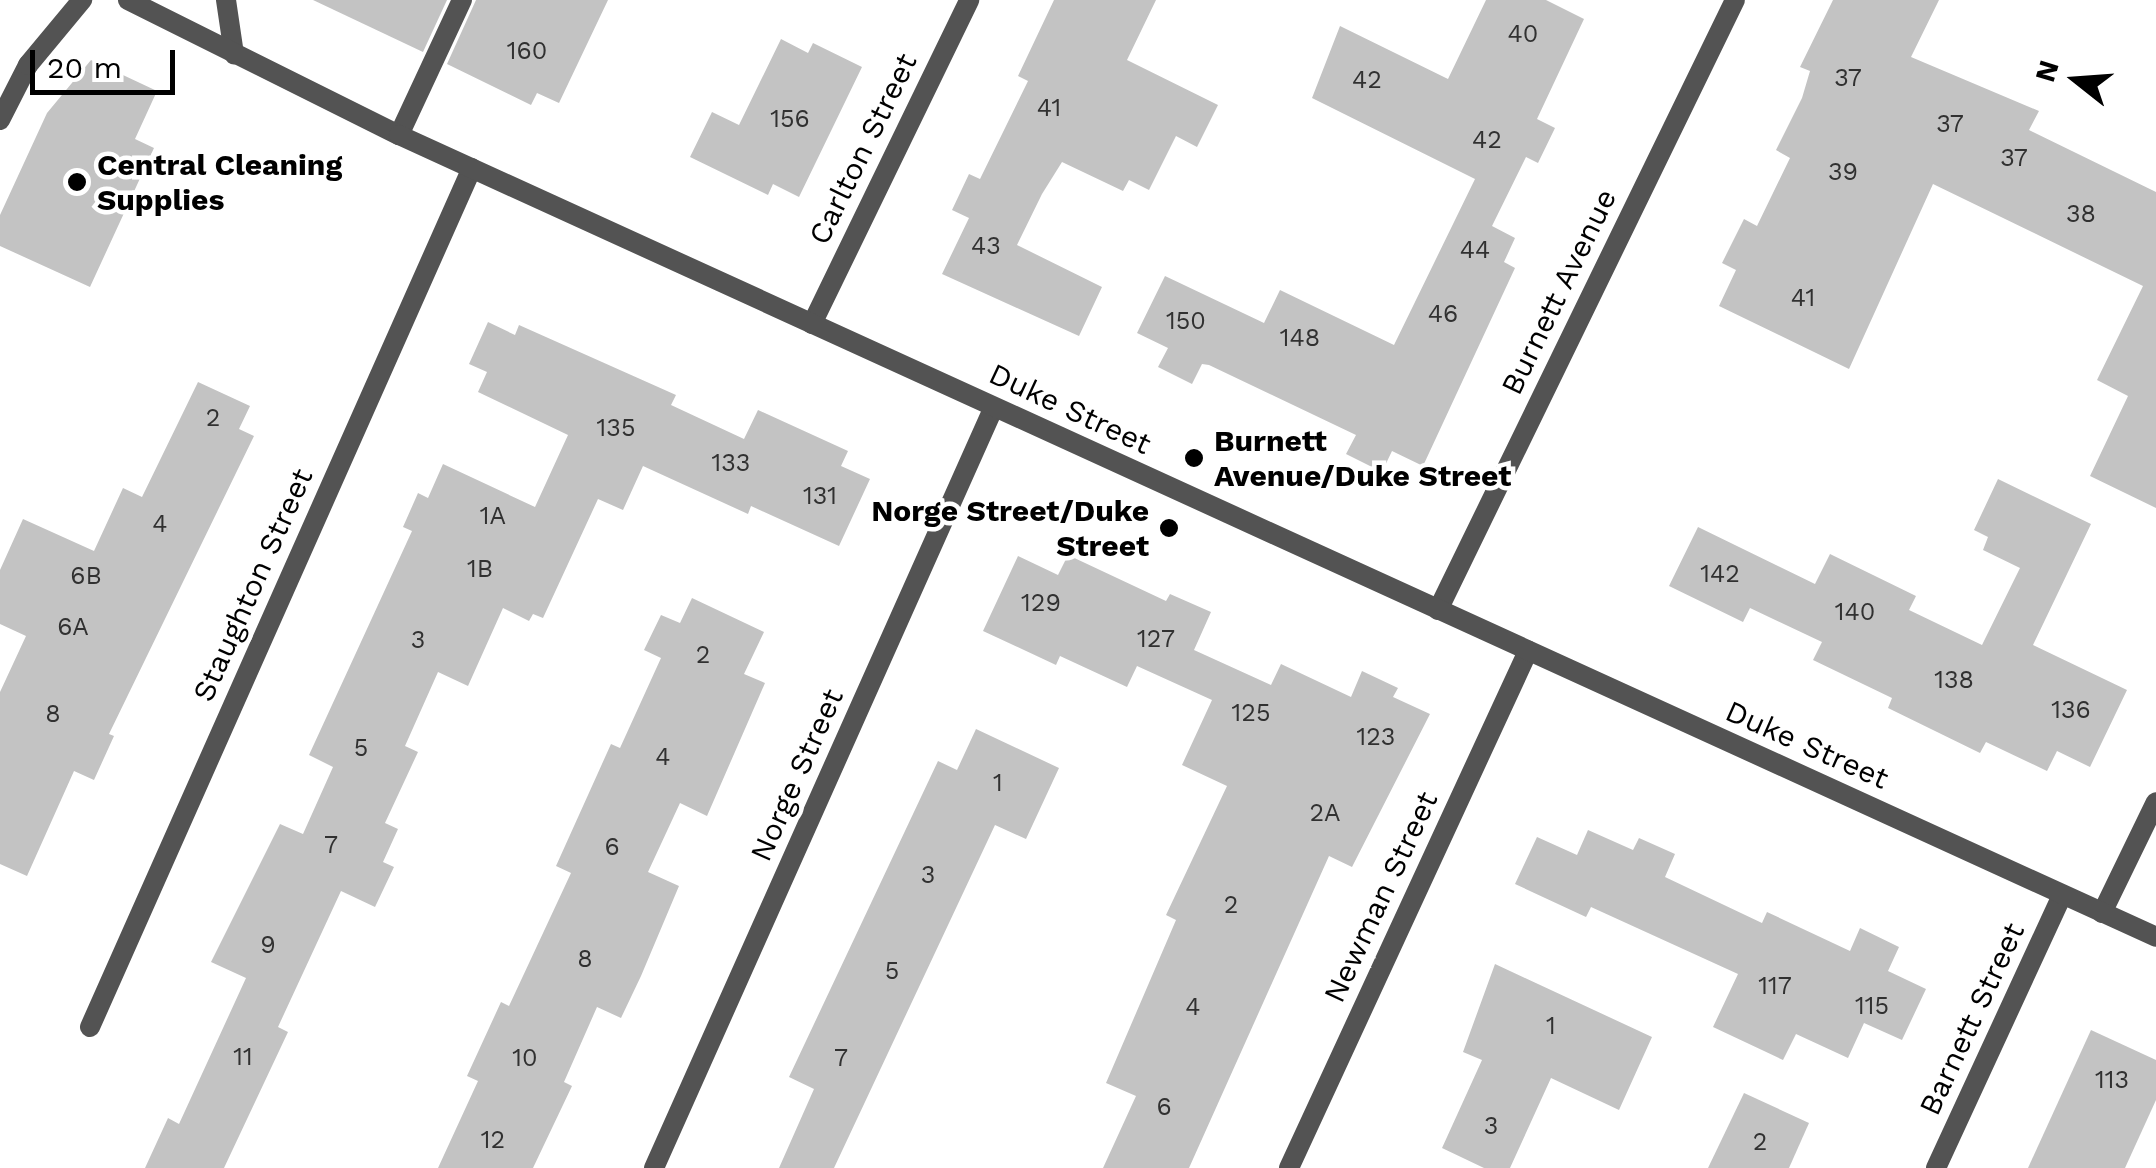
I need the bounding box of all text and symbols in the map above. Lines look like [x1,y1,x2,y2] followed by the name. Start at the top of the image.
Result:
[1508,19,1538,49] house number: 40
[35,30,180,92] scale bar
[2026,30,2126,130] north arrow
[507,36,547,66] house number: 160
[801,48,925,250] street label: Carlton Street
[47,50,122,85] text: 20 m
[2028,56,2066,86] text: N
[1834,63,1862,93] house number: 37
[1352,65,1382,95] house number: 42
[1037,93,1061,123] house number: 41
[770,104,810,134] house number: 156
[1936,109,1964,139] house number: 37
[1472,125,1502,155] house number: 42
[2000,143,2028,173] house number: 37
[97,147,343,218] place label: Central Cleaning Supplies
[1828,157,1858,187] house number: 39
[66,171,88,193] marker: Central Cleaning Supplies
[1493,183,1625,401] street label: Burnett Avenue
[2066,199,2096,229] house number: 38
[971,231,1001,261] house number: 43
[1460,235,1490,265] house number: 44
[1791,283,1815,313] house number: 41
[1428,299,1458,329] house number: 46
[1166,306,1206,336] house number: 150
[1280,323,1320,353] house number: 148
[983,356,1157,462] street label: Duke Street
[206,403,220,433] house number: 2
[597,413,635,443] house number: 135
[1214,423,1511,494] place label: Burnett Avenue/Duke Street
[1183,447,1205,469] marker: Burnett Avenue/Duke Street
[712,448,750,478] house number: 133
[185,463,321,707] street label: Staughton Street
[803,481,837,511] house number: 131
[871,493,1149,564] place label: Norge Street/Duke Street
[480,501,506,531] house number: 1A
[152,509,168,539] house number: 4
[1158,517,1180,539] marker: Norge Street/Duke Street
[467,554,493,584] house number: 1B
[1700,559,1740,589] house number: 142
[70,561,102,591] house number: 6B
[1021,588,1061,618] house number: 129
[1835,597,1875,627] house number: 140
[57,612,89,642] house number: 6A
[1137,624,1175,654] house number: 127
[411,625,425,655] house number: 3
[696,640,710,670] house number: 2
[1934,665,1974,695] house number: 138
[743,683,851,867] street label: Norge Street
[1720,693,1894,797] street label: Duke Street
[2051,695,2091,725] house number: 136
[1232,698,1270,728] house number: 125
[45,699,61,729] house number: 8
[1357,722,1395,752] house number: 123
[354,733,368,763] house number: 5
[655,742,671,772] house number: 4
[993,768,1003,798] house number: 1
[1316,786,1446,1008] street label: Newman Street
[1309,798,1341,828] house number: 2A
[324,830,338,860] house number: 7
[604,832,620,862] house number: 6
[921,860,935,890] house number: 3
[1224,890,1238,920] house number: 2
[1912,917,2032,1121] street label: Barnett Street
[260,930,276,960] house number: 9
[577,944,593,974] house number: 8
[885,956,899,986] house number: 5
[1758,971,1792,1001] house number: 117
[1855,991,1889,1021] house number: 115
[1185,992,1201,1022] house number: 4
[1546,1011,1556,1041] house number: 1
[233,1042,253,1072] house number: 11
[512,1043,538,1073] house number: 10
[834,1043,848,1073] house number: 7
[2095,1065,2129,1095] house number: 113
[1156,1092,1172,1122] house number: 6
[1484,1111,1498,1141] house number: 3
[481,1125,505,1155] house number: 12
[1753,1127,1767,1157] house number: 2

